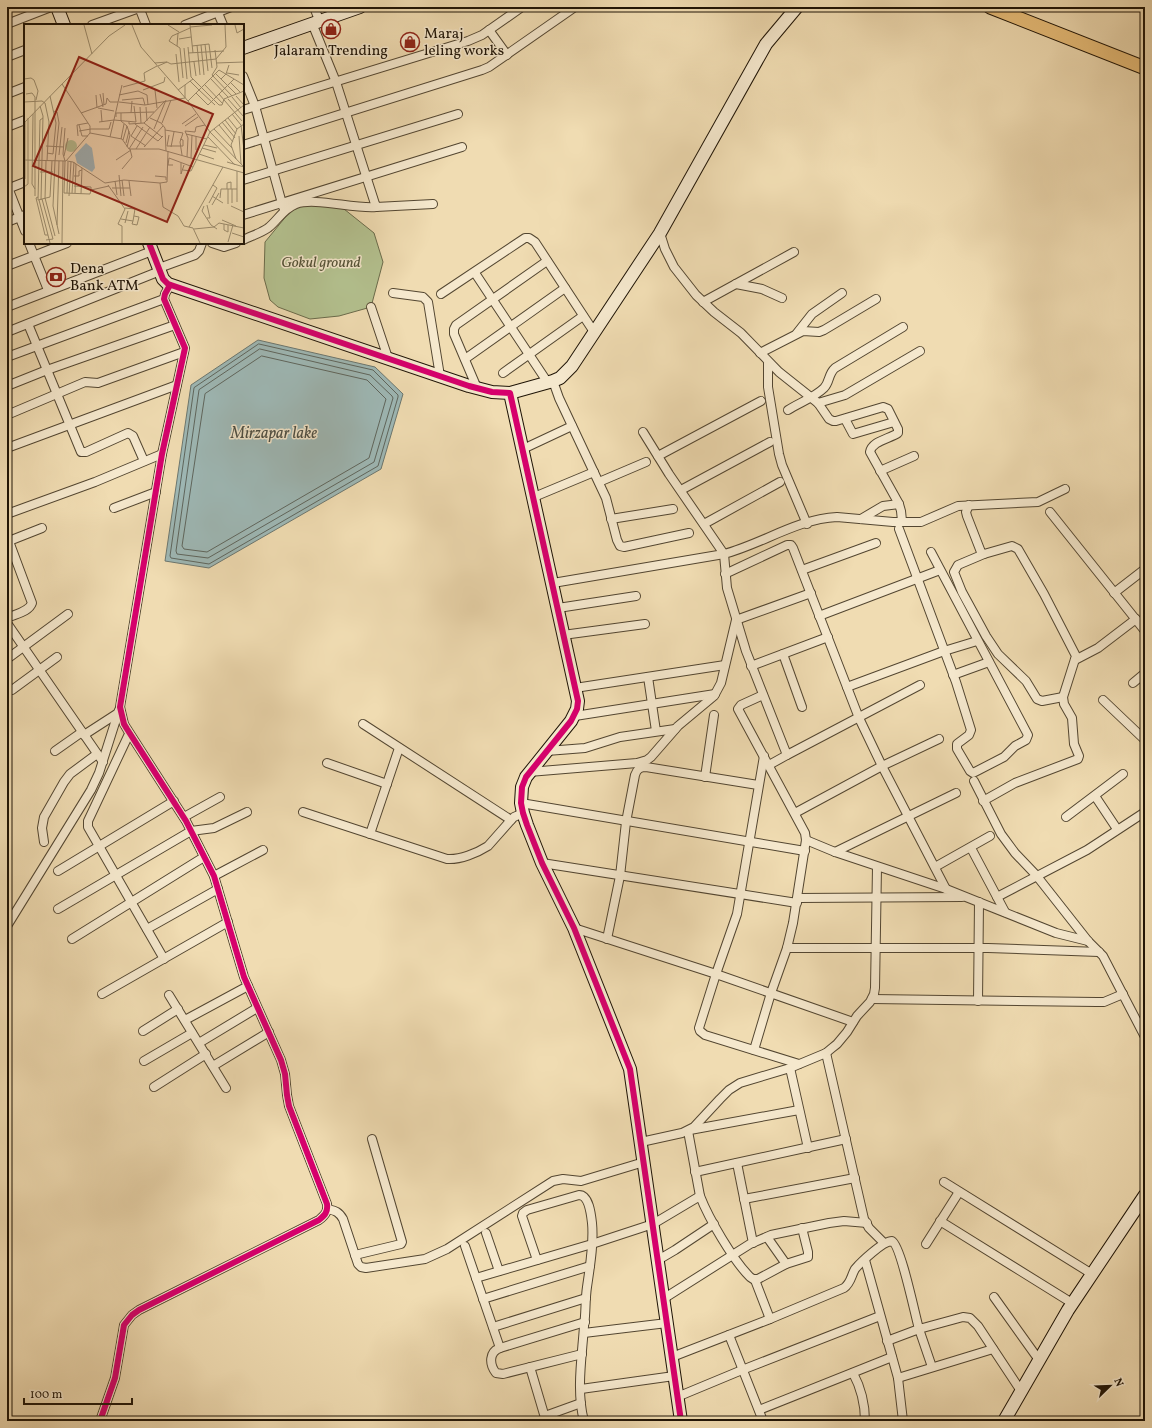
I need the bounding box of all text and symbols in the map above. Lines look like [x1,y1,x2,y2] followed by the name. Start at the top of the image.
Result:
[320,18,342,40] shop icon: Jalaram Trending
[24,24,244,244] inset map
[424,24,504,62] place label: Maraj leling works
[399,31,421,53] shop icon: Maraj leling works
[274,41,388,62] place label: Jalaram Trending
[281,253,361,274] park label: Gokul ground
[70,259,139,297] place label: Dena Bank ATM
[45,266,67,288] bank icon: Dena Bank ATM
[230,423,317,445] water label: Mirzapar lake
[1090,1366,1130,1406] north arrow
[1109,1376,1126,1389] text: N
[24,1380,132,1406] scale bar
[30,1387,63,1403] text: 100 m

